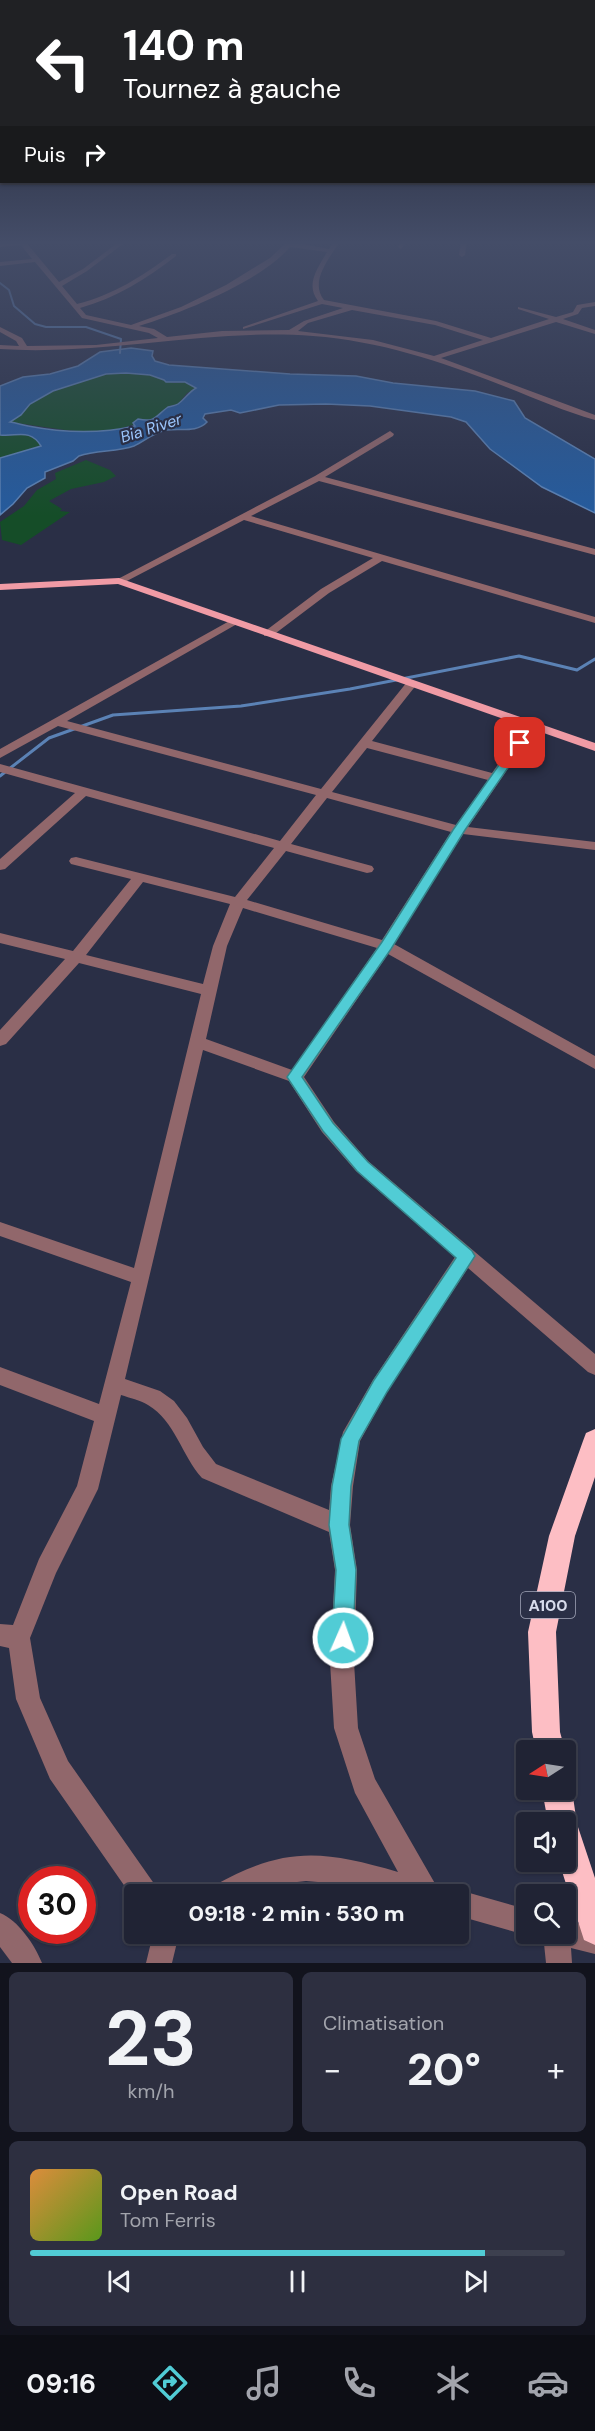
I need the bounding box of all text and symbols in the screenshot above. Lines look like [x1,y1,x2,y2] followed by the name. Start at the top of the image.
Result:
[123,18,245,73] text: 140 m
[24,24,102,102] icon: left
[123,71,341,106] text: Tournez à gauche
[78,138,111,171] icon: right
[24,140,66,169] text: Puis
[117,408,186,448] water label: Bia River
[494,717,545,768] pin
[503,726,536,759] icon: arrive
[521,1592,575,1618] road number: A100
[311,1606,375,1670] position arrow
[516,1740,576,1800] north arrow
[516,1740,576,1944] map controls
[516,1812,576,1872] button: sound
[18,1866,96,1944] speed limit sign: 30
[516,1884,576,1944] button: search
[189,1899,404,1928] text: 09:18 · 2 min · 530 m
[105,1988,197,2089] text: 23
[323,2010,444,2036] text: Climatisation
[407,2040,481,2099] text: 20°
[323,2048,341,2091] text: −
[547,2048,565,2091] text: +
[127,2078,175,2104] text: km/h
[120,2178,238,2207] text: Open Road
[120,2207,216,2233] text: Tom Ferris
[103,2265,136,2298] icon: previous
[281,2265,314,2298] icon: pause
[459,2265,492,2298] icon: next
[149,2362,191,2404] icon: directions
[243,2362,285,2404] icon: music
[338,2362,380,2404] icon: phone
[432,2362,474,2404] icon: climate
[527,2362,569,2404] icon: car
[26,2366,96,2401] text: 09:16

